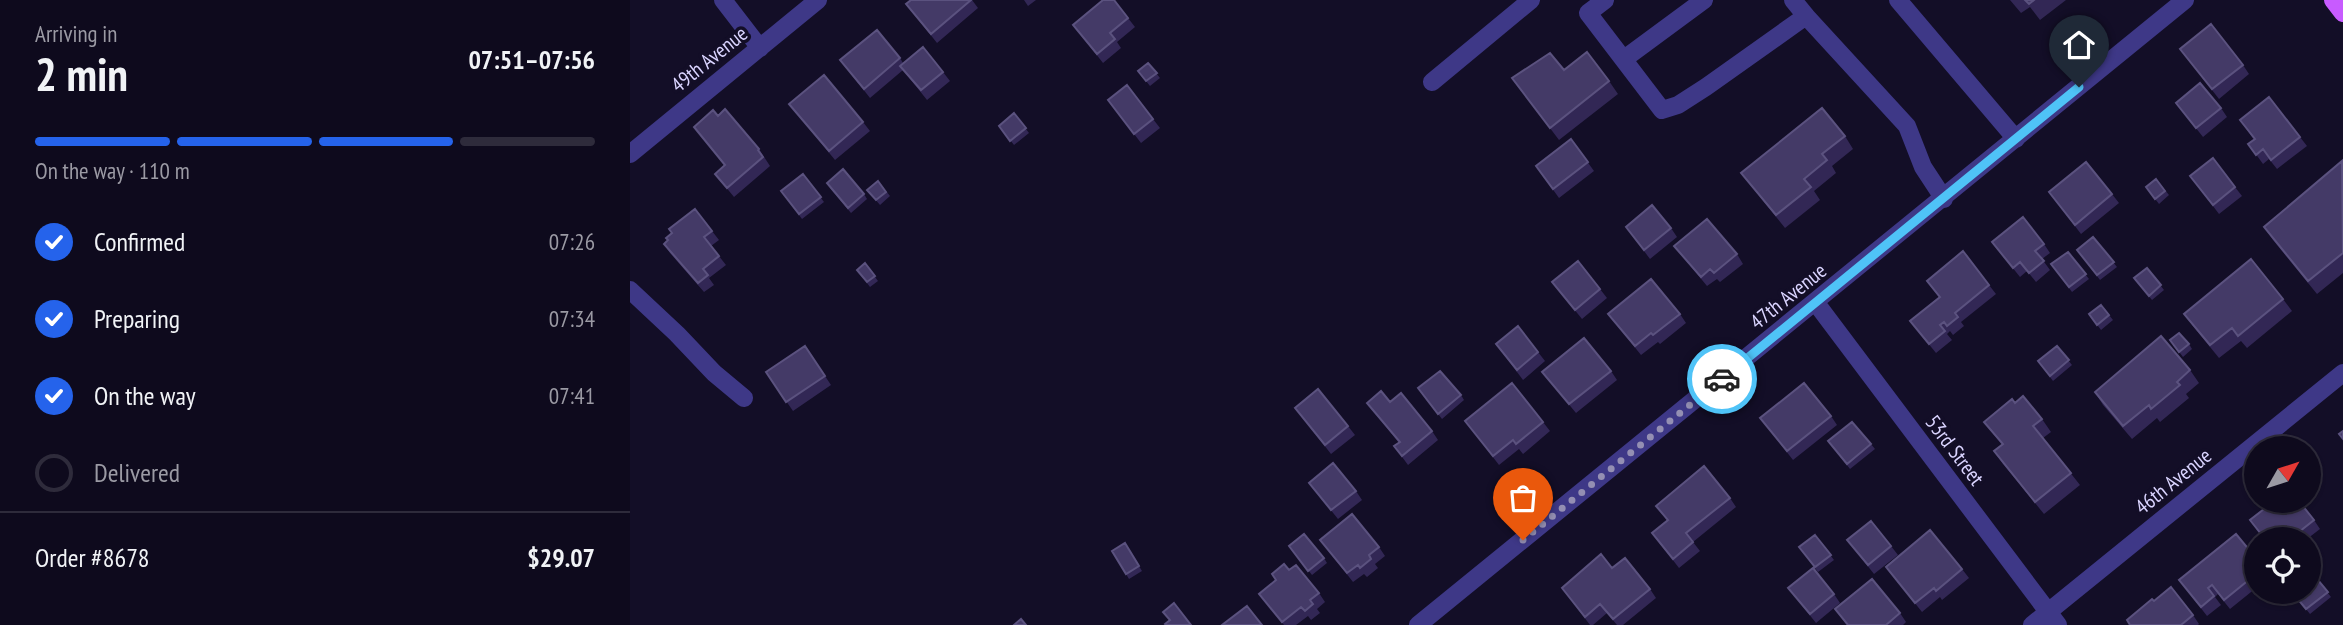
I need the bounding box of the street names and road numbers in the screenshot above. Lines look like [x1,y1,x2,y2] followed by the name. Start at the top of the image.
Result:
[665,20,753,98] street label: 49th Avenue
[1744,257,1832,335] street label: 47th Avenue
[1920,409,1990,491] street label: 53rd Street
[2129,442,2217,520] street label: 46th Avenue

